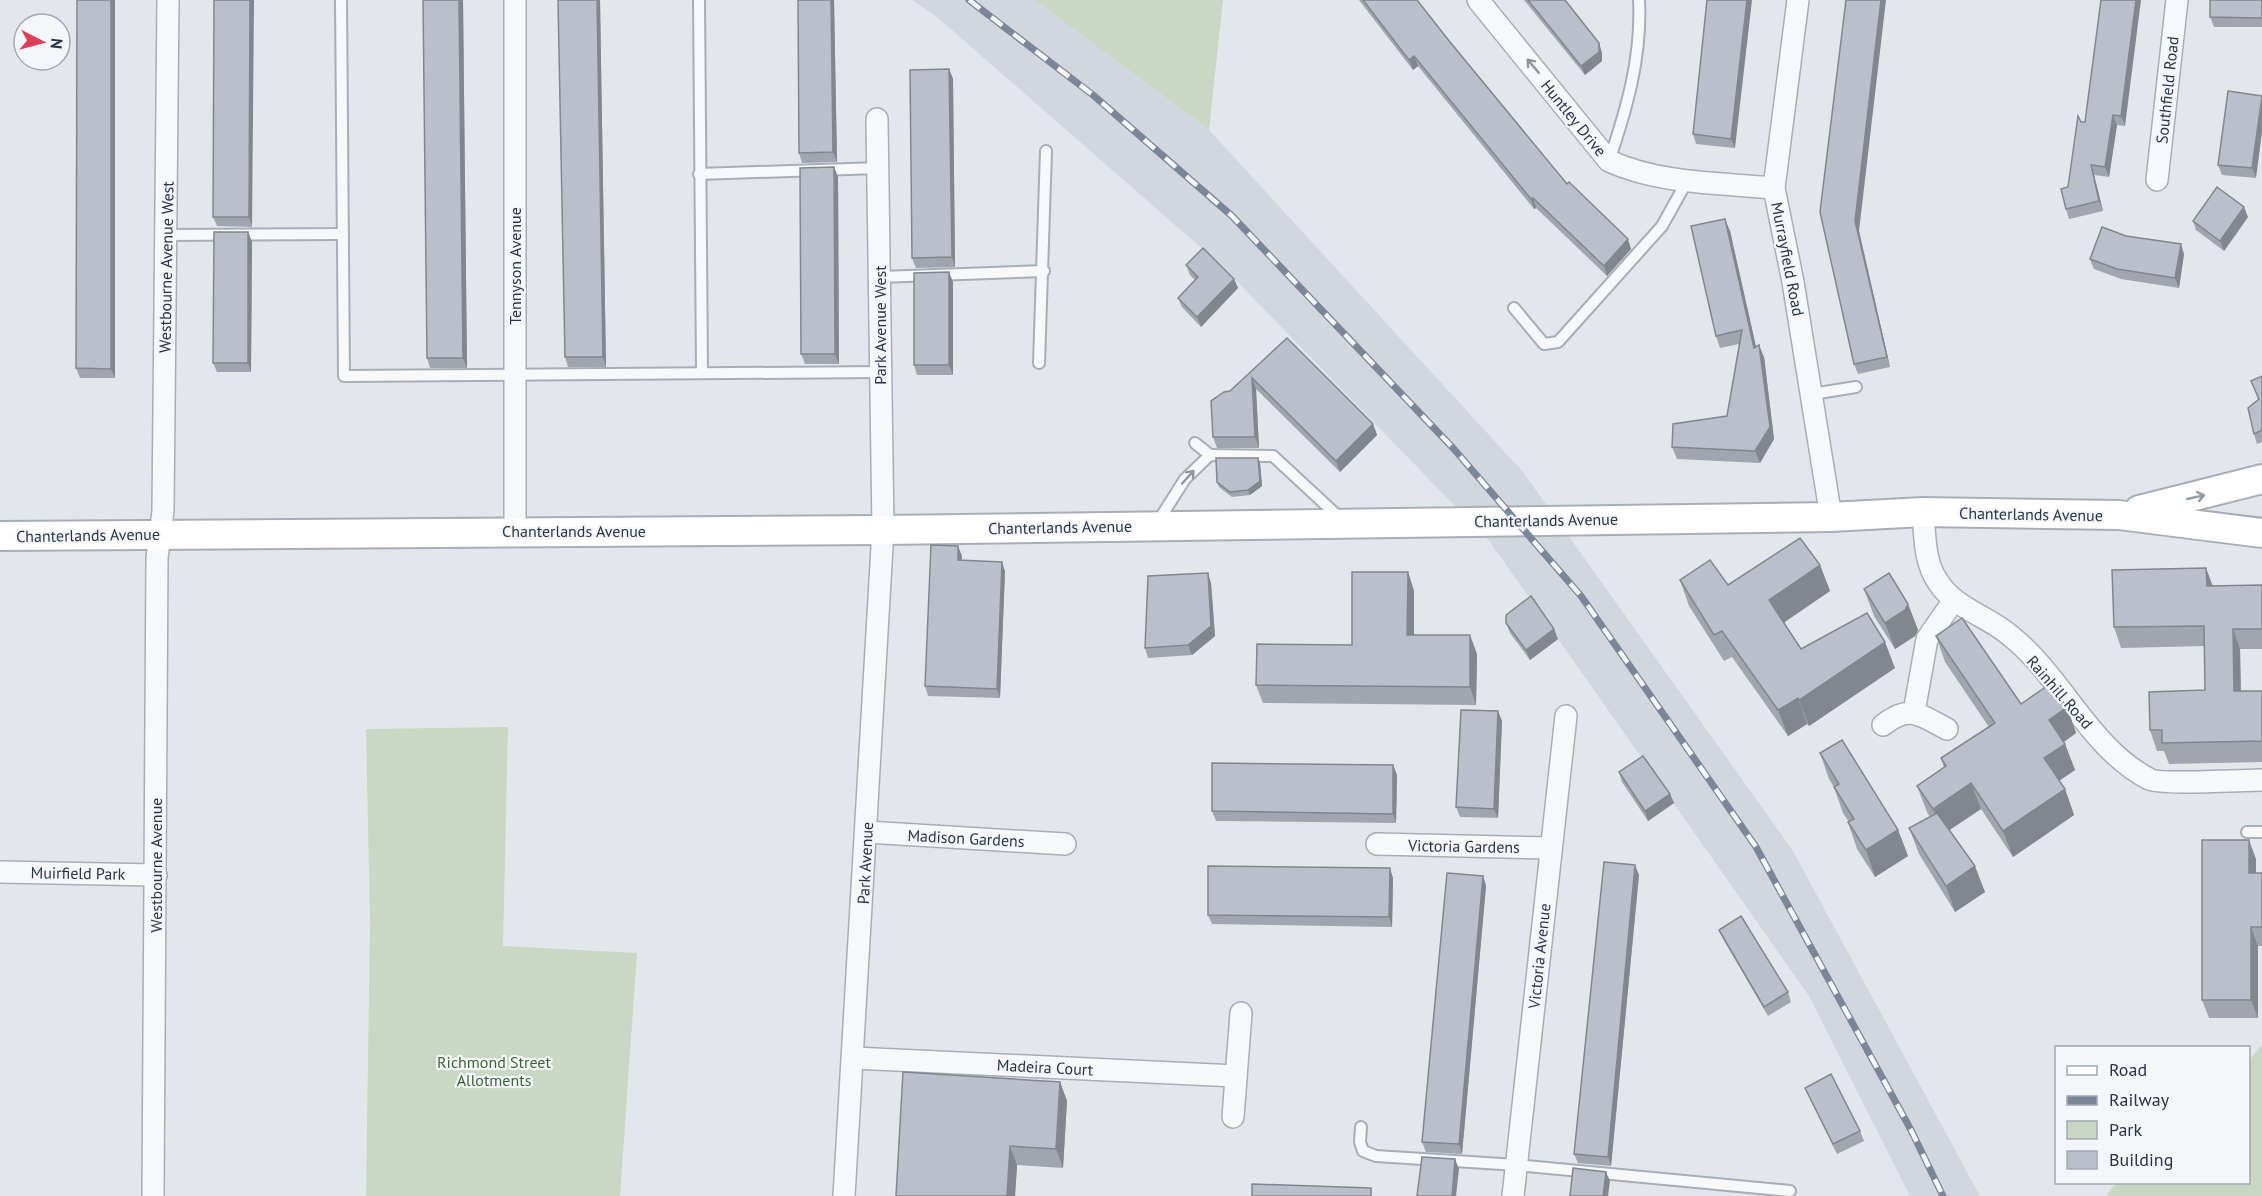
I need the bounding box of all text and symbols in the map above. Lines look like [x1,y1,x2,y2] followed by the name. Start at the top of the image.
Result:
[12,12,72,72] north arrow
[2151,35,2183,145] street label: Southfield Road
[46,37,67,50] text: N
[1527,59,1540,75] one-way arrow
[1537,76,1611,160] street label: Huntley Drive
[155,180,178,353] street label: Westbourne Avenue West
[1767,200,1809,318] street label: Murrayfield Road
[505,207,525,325] street label: Tennyson Avenue
[870,265,890,385] street label: Park Avenue West
[1181,470,1195,485] one-way arrow
[2187,490,2206,502] one-way arrow
[1959,503,2103,525] street label: Chanterlands Avenue
[1474,509,1618,531] street label: Chanterlands Avenue
[988,516,1132,538] street label: Chanterlands Avenue
[502,521,646,541] street label: Chanterlands Avenue
[16,524,160,546] street label: Chanterlands Avenue
[2023,651,2097,733] street label: Rainhill Road
[146,798,166,932] street label: Westbourne Avenue
[853,821,877,905] street label: Park Avenue
[907,825,1025,851] street label: Madison Gardens
[1407,835,1520,857] street label: Victoria Gardens
[30,862,126,884] street label: Muirfield Park
[1523,902,1554,1011] street label: Victoria Avenue
[2055,1046,2250,1184] legend
[437,1052,551,1090] park label: Richmond Street Allotments
[996,1054,1094,1080] street label: Madeira Court
[2109,1058,2147,1081] text: Road
[2109,1088,2170,1111] text: Railway
[2109,1118,2142,1141] text: Park
[2109,1148,2173,1171] text: Building

